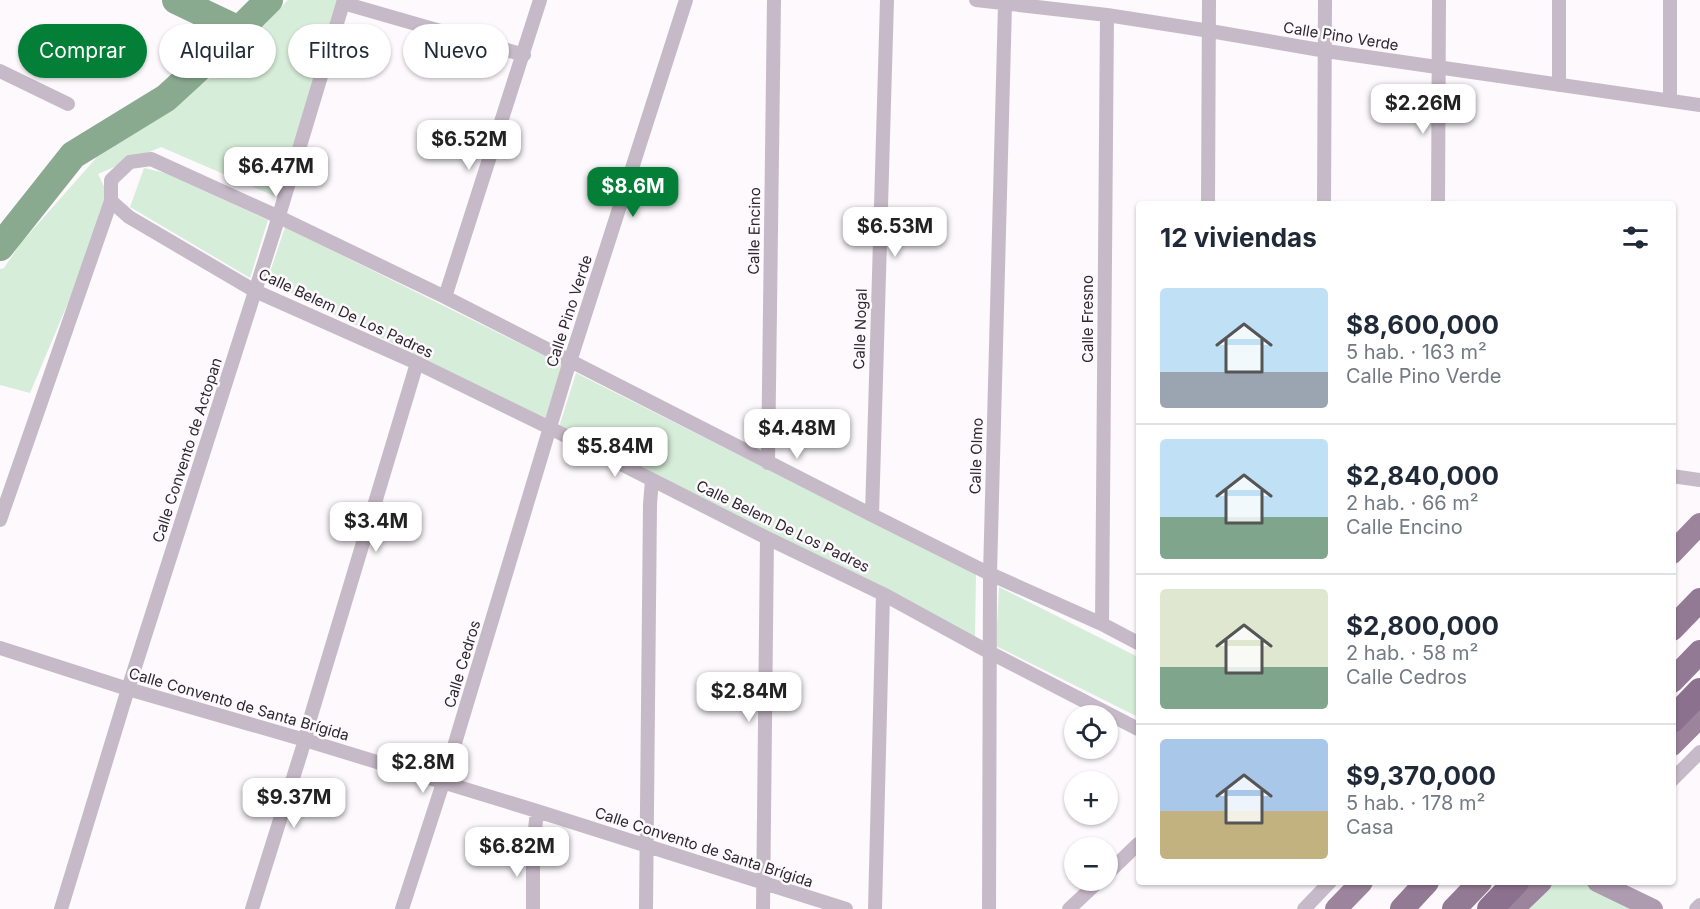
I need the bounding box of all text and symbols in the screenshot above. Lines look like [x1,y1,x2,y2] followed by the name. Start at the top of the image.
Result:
[1282,17,1400,55] street label: Calle Pino Verde
[18,24,147,78] chip: Comprar
[159,24,276,78] chip: Alquilar
[288,24,391,78] chip: Filtros
[403,24,509,78] chip: Nuevo
[1374,84,1472,135] pin: $2.26M
[1385,91,1461,115] text: $2.26M
[420,120,518,171] pin: $6.52M
[431,127,507,151] text: $6.52M
[227,147,325,198] pin: $6.47M
[238,154,314,178] text: $6.47M
[591,167,675,218] pin: $8.6M
[601,174,665,198] text: $8.6M
[744,187,764,275] street label: Calle Encino
[846,207,944,258] pin: $6.53M
[857,214,933,238] text: $6.53M
[1619,221,1652,254] icon: filters
[1160,222,1317,253] text: 12 viviendas
[542,253,596,369] street label: Calle Pino Verde
[256,264,436,362] street label: Calle Belem De Los Padres
[1078,275,1097,363] street label: Calle Fresno
[849,288,871,370] street label: Calle Nogal
[1346,309,1499,340] text: $8,600,000
[1208,312,1280,384] icon: home
[1346,340,1487,364] text: 5 hab. · 163 m²
[148,355,226,545] street label: Calle Convento de Actopan
[1346,364,1501,388] text: Calle Pino Verde
[748,409,846,460] pin: $4.48M
[758,416,836,440] text: $4.48M
[965,417,987,495] street label: Calle Olmo
[566,427,664,478] pin: $5.84M
[577,434,653,458] text: $5.84M
[1346,460,1499,491] text: $2,840,000
[1208,463,1280,535] icon: home
[693,476,873,576] street label: Calle Belem De Los Padres
[1346,491,1479,515] text: 2 hab. · 66 m²
[334,502,418,553] pin: $3.4M
[344,509,408,533] text: $3.4M
[1346,515,1463,539] text: Calle Encino
[1346,610,1499,641] text: $2,800,000
[1208,613,1280,685] icon: home
[440,618,484,710] street label: Calle Cedros
[1346,641,1478,665] text: 2 hab. · 58 m²
[127,663,351,745] street label: Calle Convento de Santa Brígida
[1346,665,1467,689] text: Calle Cedros
[700,672,798,723] pin: $2.84M
[711,679,787,703] text: $2.84M
[1064,705,1118,891] map controls
[1064,705,1118,759] button: locate
[381,743,465,794] pin: $2.8M
[391,750,455,774] text: $2.8M
[1346,760,1496,791] text: $9,370,000
[1208,763,1280,835] icon: home
[1064,771,1118,825] button: +
[245,778,343,829] pin: $9.37M
[257,785,331,809] text: $9.37M
[1346,791,1485,815] text: 5 hab. · 178 m²
[592,803,816,891] street label: Calle Convento de Santa Brígida
[1346,815,1394,839] text: Casa
[468,827,566,878] pin: $6.82M
[479,834,555,858] text: $6.82M
[1064,837,1118,891] button: −

